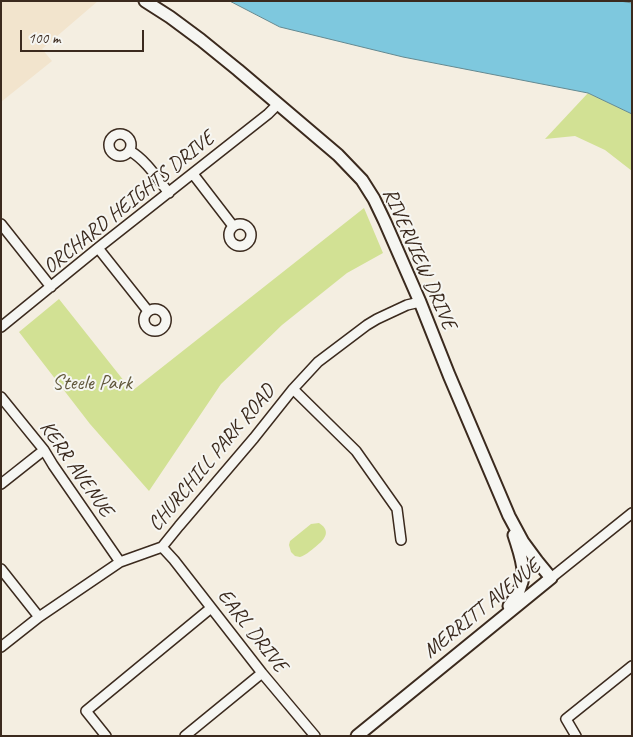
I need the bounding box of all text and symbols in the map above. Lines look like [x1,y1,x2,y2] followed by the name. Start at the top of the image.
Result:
[22,20,146,52] scale bar
[28,29,60,48] text: 100 m
[38,126,220,280] street label: ORCHARD HEIGHTS DRIVE
[377,184,461,334] street label: RIVERVIEW DRIVE
[52,370,132,396] park label: Steele Park
[143,379,281,537] street label: CHURCHILL PARK ROAD
[34,416,118,522] street label: KERR AVENUE
[418,554,546,664] street label: MERRITT AVENUE
[212,584,292,678] street label: EARL DRIVE

